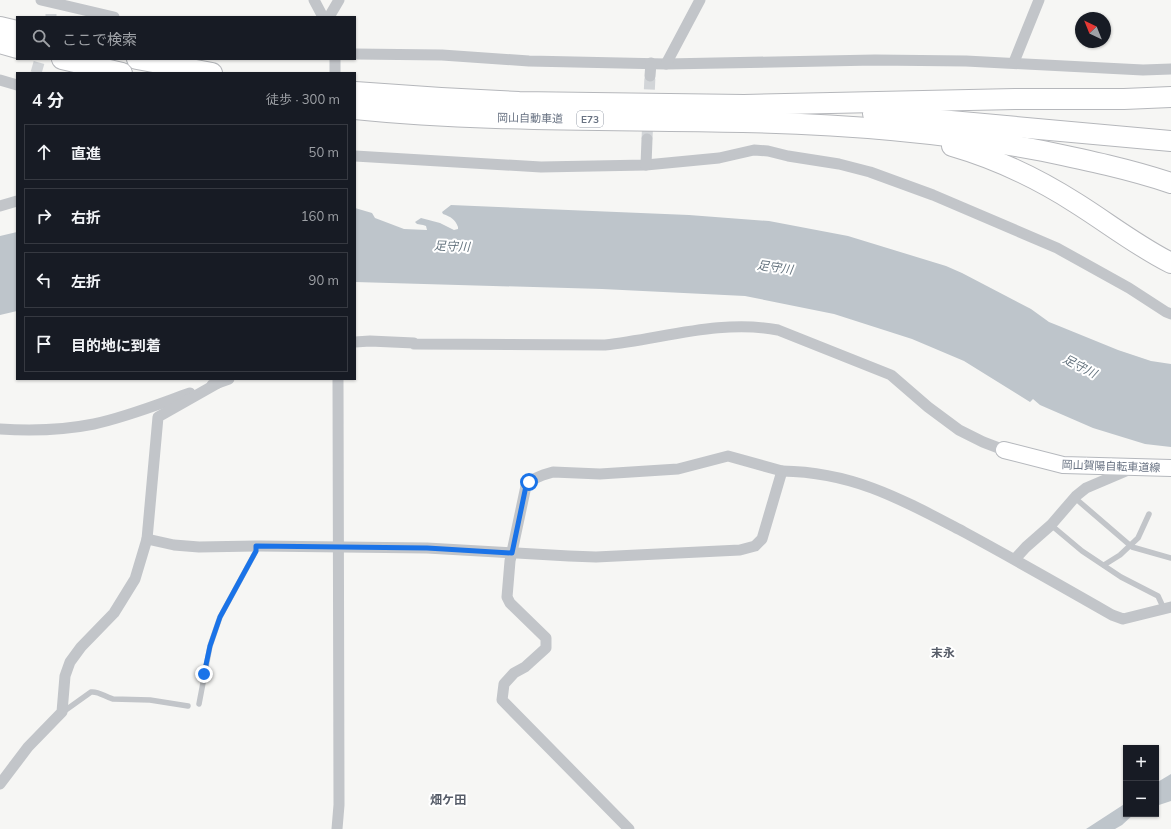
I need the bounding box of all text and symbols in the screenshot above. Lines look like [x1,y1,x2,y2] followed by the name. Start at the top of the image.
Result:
[1075,12,1111,48] north arrow
[16,16,356,60] search box
[30,27,52,49] icon: search
[62,30,137,49] text: ここで検索
[32,89,64,110] text: 4 分
[266,91,340,107] text: 徒歩 · 300 m
[497,110,563,126] street label: 岡山自動車道
[577,111,603,127] road number: E73
[33,141,55,163] icon: ahead
[71,144,101,163] text: 直進
[309,144,339,160] text: 50 m
[33,205,55,227] icon: right
[71,208,101,227] text: 右折
[301,208,339,224] text: 160 m
[434,238,472,254] water label: 足守川
[756,257,796,277] water label: 足守川
[33,269,55,291] icon: left
[71,272,101,291] text: 左折
[309,272,339,288] text: 90 m
[33,333,55,355] icon: arrive
[71,336,161,355] text: 目的地に到着
[1061,351,1101,382] water label: 足守川
[1061,457,1161,475] street label: 岡山賀陽自転車道線
[520,473,538,491] route start
[931,645,955,660] district label: 末永
[195,665,213,683] route end
[1123,745,1159,817] map controls
[1123,745,1159,781] button: +
[1123,781,1159,817] button: −
[430,792,466,807] district label: 畑ケ田

